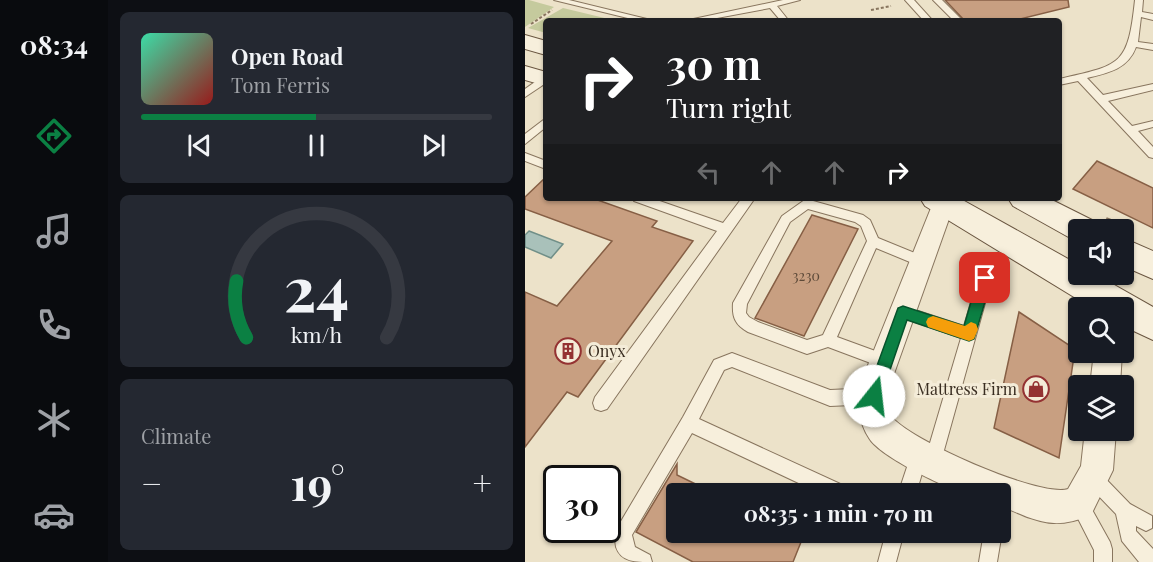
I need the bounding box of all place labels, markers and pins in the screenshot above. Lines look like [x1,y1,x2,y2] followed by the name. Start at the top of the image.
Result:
[959,252,1010,303] pin
[553,336,583,366] building icon: Onyx
[588,340,626,361] place label: Onyx
[1021,374,1051,404] shop icon: Mattress Firm
[916,378,1017,399] place label: Mattress Firm

